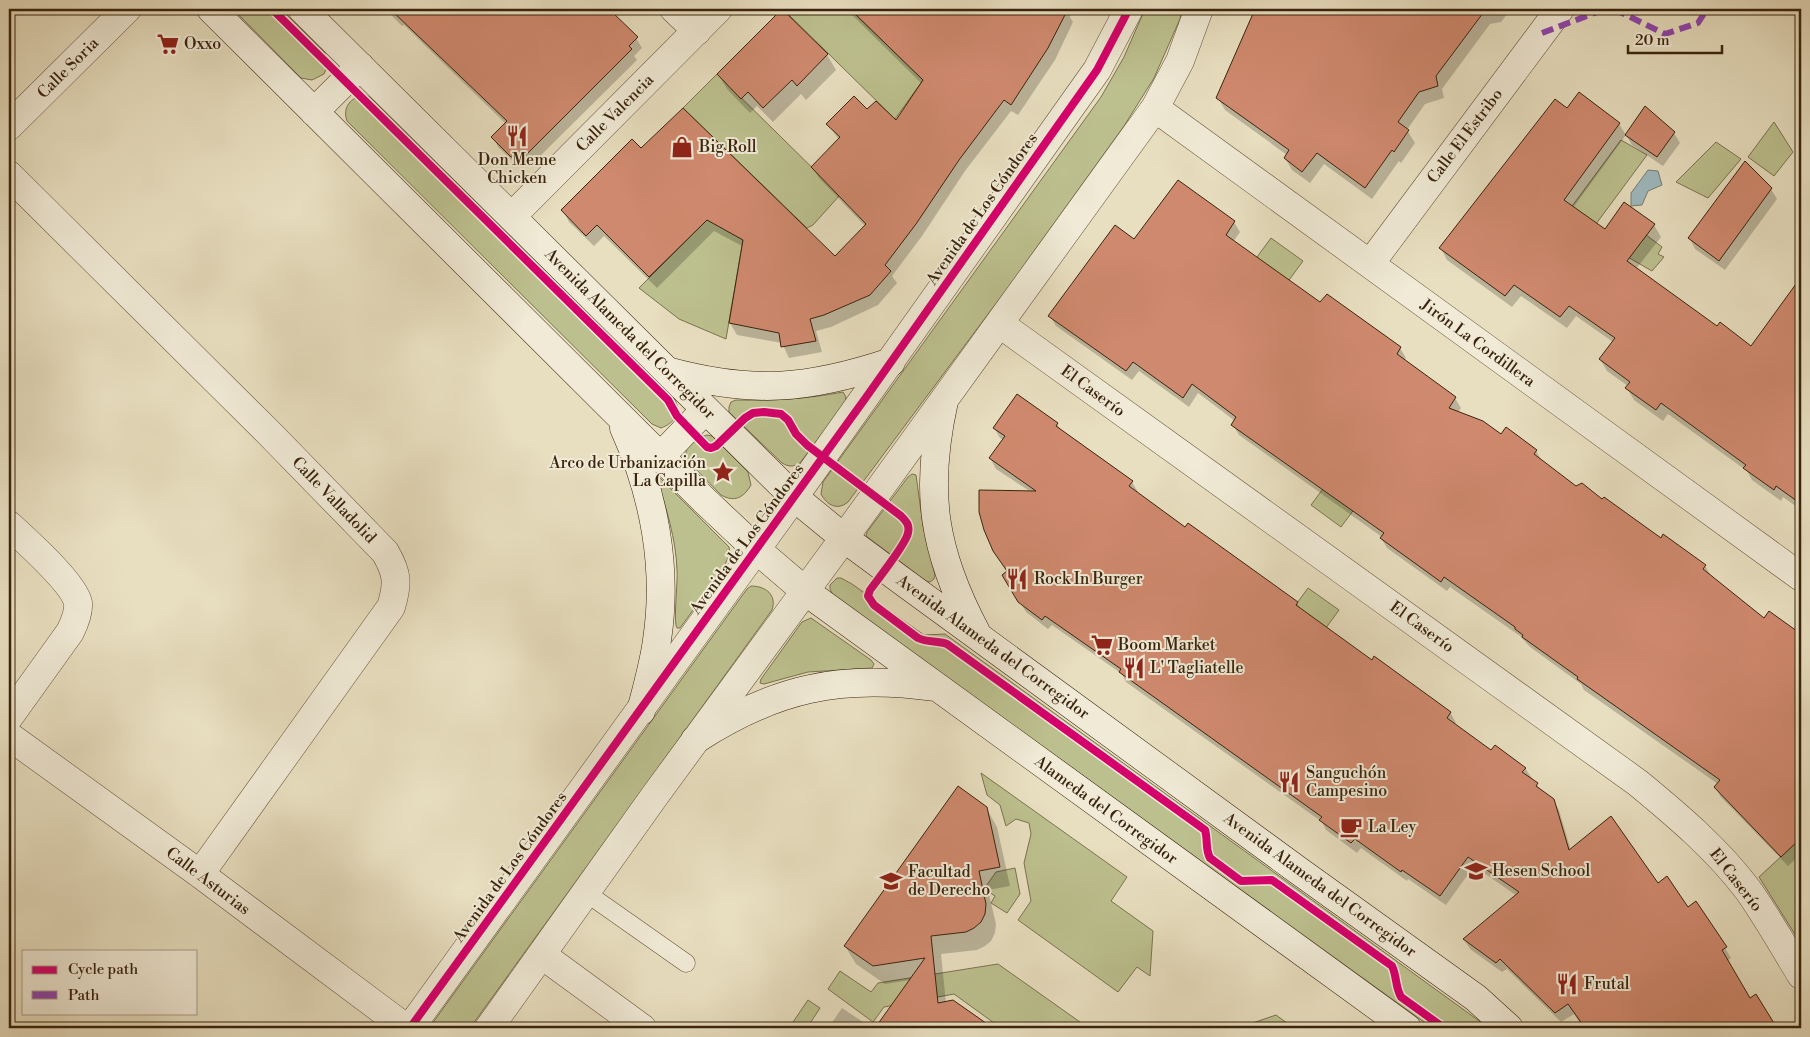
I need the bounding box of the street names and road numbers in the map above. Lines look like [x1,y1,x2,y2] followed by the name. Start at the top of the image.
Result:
[33,32,104,103] street label: Calle Soria
[572,69,659,156] street label: Calle Valencia
[1423,85,1507,187] street label: Calle El Estribo
[921,129,1042,290] street label: Avenida de Los Cóndores
[540,244,720,424] street label: Avenida Alameda del Corregidor
[1416,294,1540,392] street label: Jirón La Cordillera
[1057,361,1129,421] street label: El Caserío
[288,452,380,548] street label: Calle Valladolid
[685,460,808,619] street label: Avenida de Los Cóndores
[892,570,1093,724] street label: Avenida Alameda del Corregidor
[1386,597,1458,657] street label: El Caserío
[1030,751,1182,869] street label: Alameda del Corregidor
[448,788,571,947] street label: Avenida de Los Cóndores
[1219,808,1420,962] street label: Avenida Alameda del Corregidor
[162,843,254,919] street label: Calle Asturias
[1705,844,1767,916] street label: El Caserío

